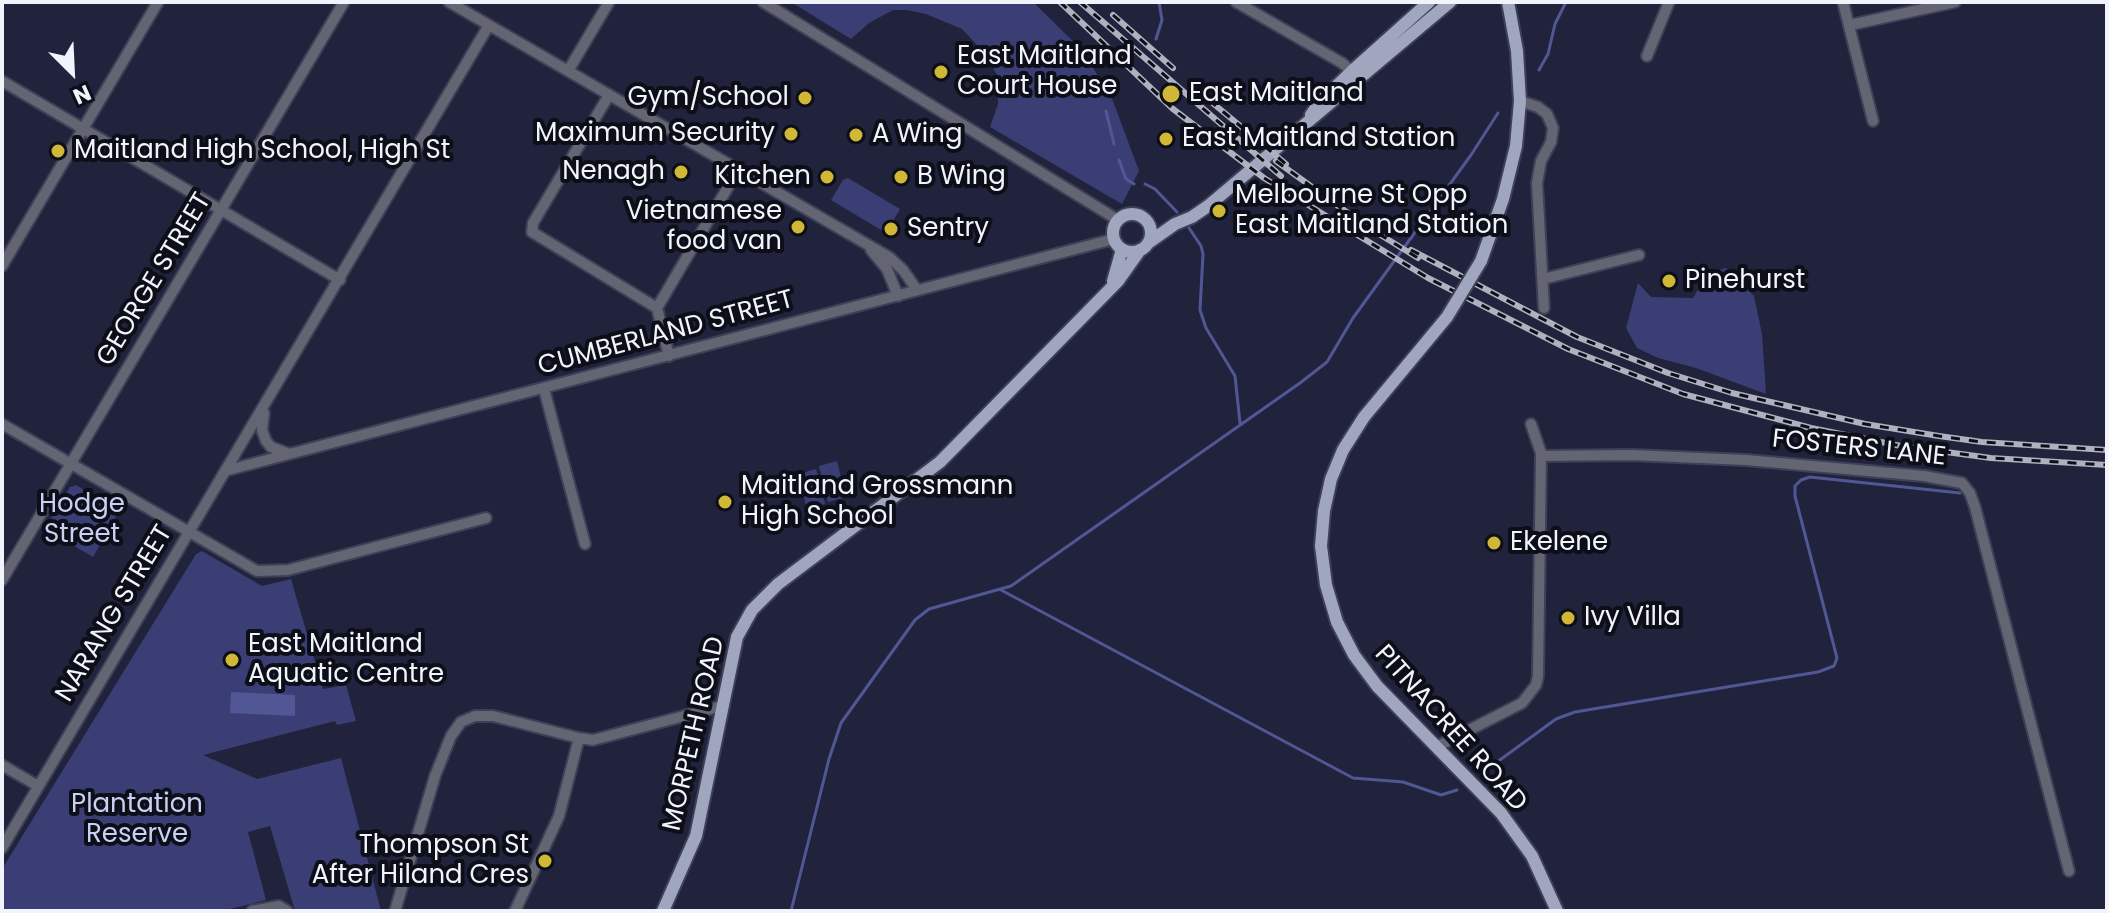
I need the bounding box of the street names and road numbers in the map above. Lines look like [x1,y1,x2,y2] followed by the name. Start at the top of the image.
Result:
[91,188,219,372] street label: GEORGE STREET
[535,285,797,383] street label: CUMBERLAND STREET
[1771,424,1947,474] street label: FOSTERS LANE
[50,520,180,708] street label: NARANG STREET
[658,634,732,834] street label: MORPETH ROAD
[1367,639,1533,819] street label: PITNACREE ROAD

